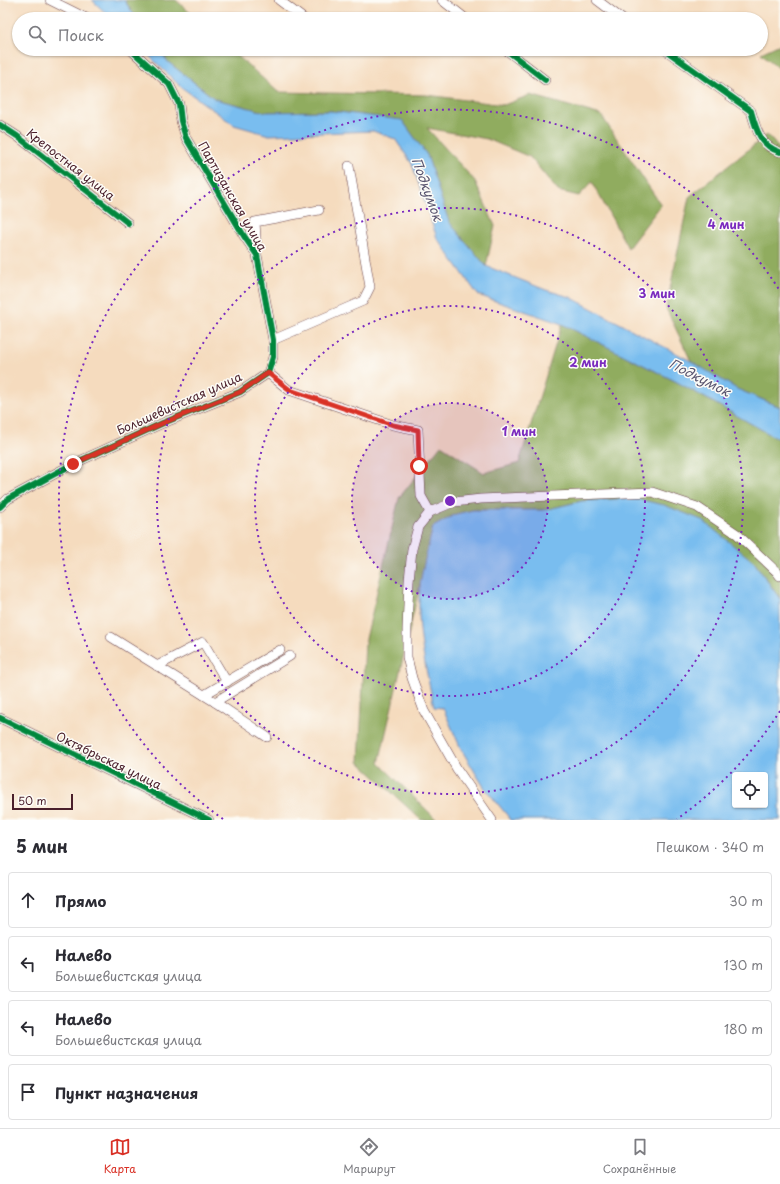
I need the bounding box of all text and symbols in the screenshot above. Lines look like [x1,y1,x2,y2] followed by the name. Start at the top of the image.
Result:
[12,12,768,56] search box
[26,23,48,45] icon: search
[58,23,104,46] text: Поиск
[23,124,119,205] street label: Крепостная улица
[194,138,272,255] street label: Партизанская улица
[408,155,449,225] water label: Подкумок
[707,215,745,233] text: 4 мин
[639,284,676,302] text: 3 мин
[569,353,607,371] text: 2 мин
[666,353,735,401] water label: Подкумок
[113,367,245,439] street label: Большевистская улица
[502,422,537,440] text: 1 мин
[64,455,82,473] route end
[410,457,428,475] route start
[443,494,457,508] centre of rings
[53,727,165,794] street label: Октябрьская улица
[732,772,768,808] map controls
[732,772,768,808] button: locate
[12,792,73,811] scale bar
[18,792,47,809] text: 50 m
[16,833,68,859] text: 5 мин
[656,837,764,856] text: Пешком · 340 m
[17,889,39,911] icon: ahead
[55,889,106,912] text: Прямо
[729,891,763,910] text: 30 m
[55,943,112,966] text: Налево
[17,953,39,975] icon: left
[724,955,763,974] text: 130 m
[55,966,202,985] text: Большевистская улица
[55,1007,112,1030] text: Налево
[17,1017,39,1039] icon: left
[724,1019,763,1038] text: 180 m
[55,1030,202,1049] text: Большевистская улица
[17,1081,39,1103] icon: arrive
[55,1081,198,1104] text: Пункт назначения
[104,1136,136,1177] tab: Карта
[343,1136,395,1177] tab: Маршрут
[603,1136,676,1177] tab: Сохранённые

